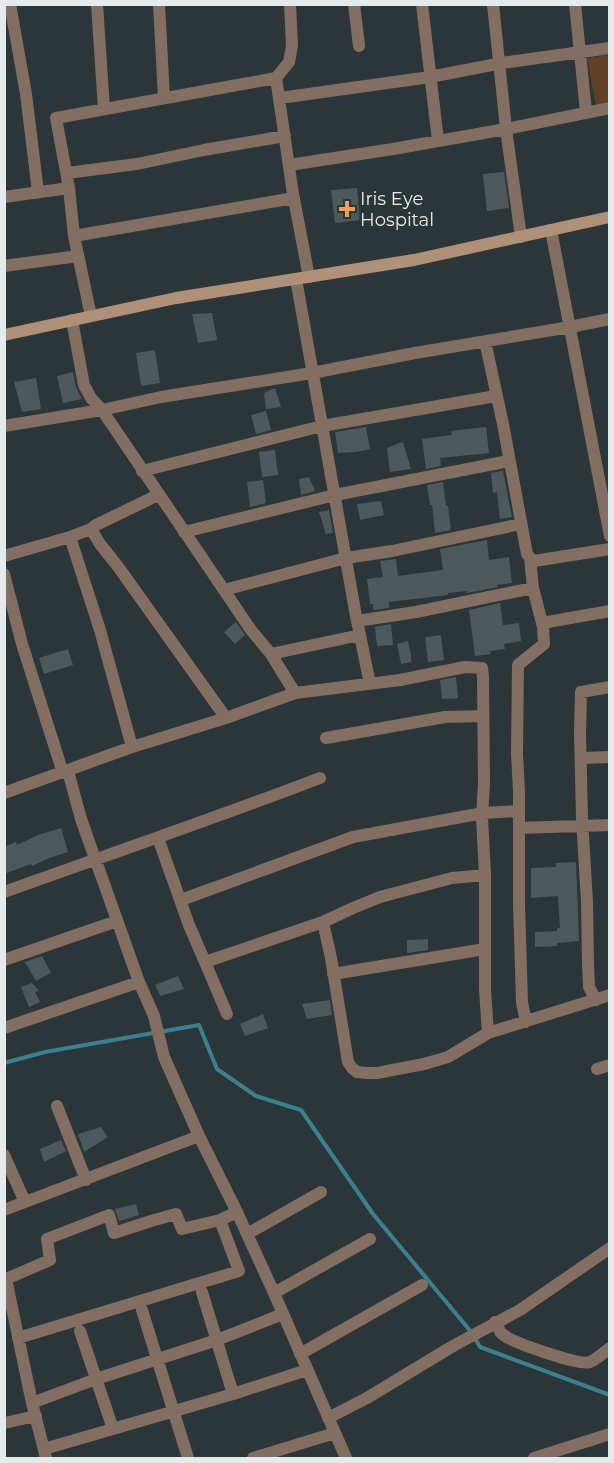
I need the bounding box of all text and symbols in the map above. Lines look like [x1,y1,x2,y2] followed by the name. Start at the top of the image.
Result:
[360,188,434,231] place label: Iris Eye Hospital
[338,200,356,218] marker: Iris Eye Hospital

